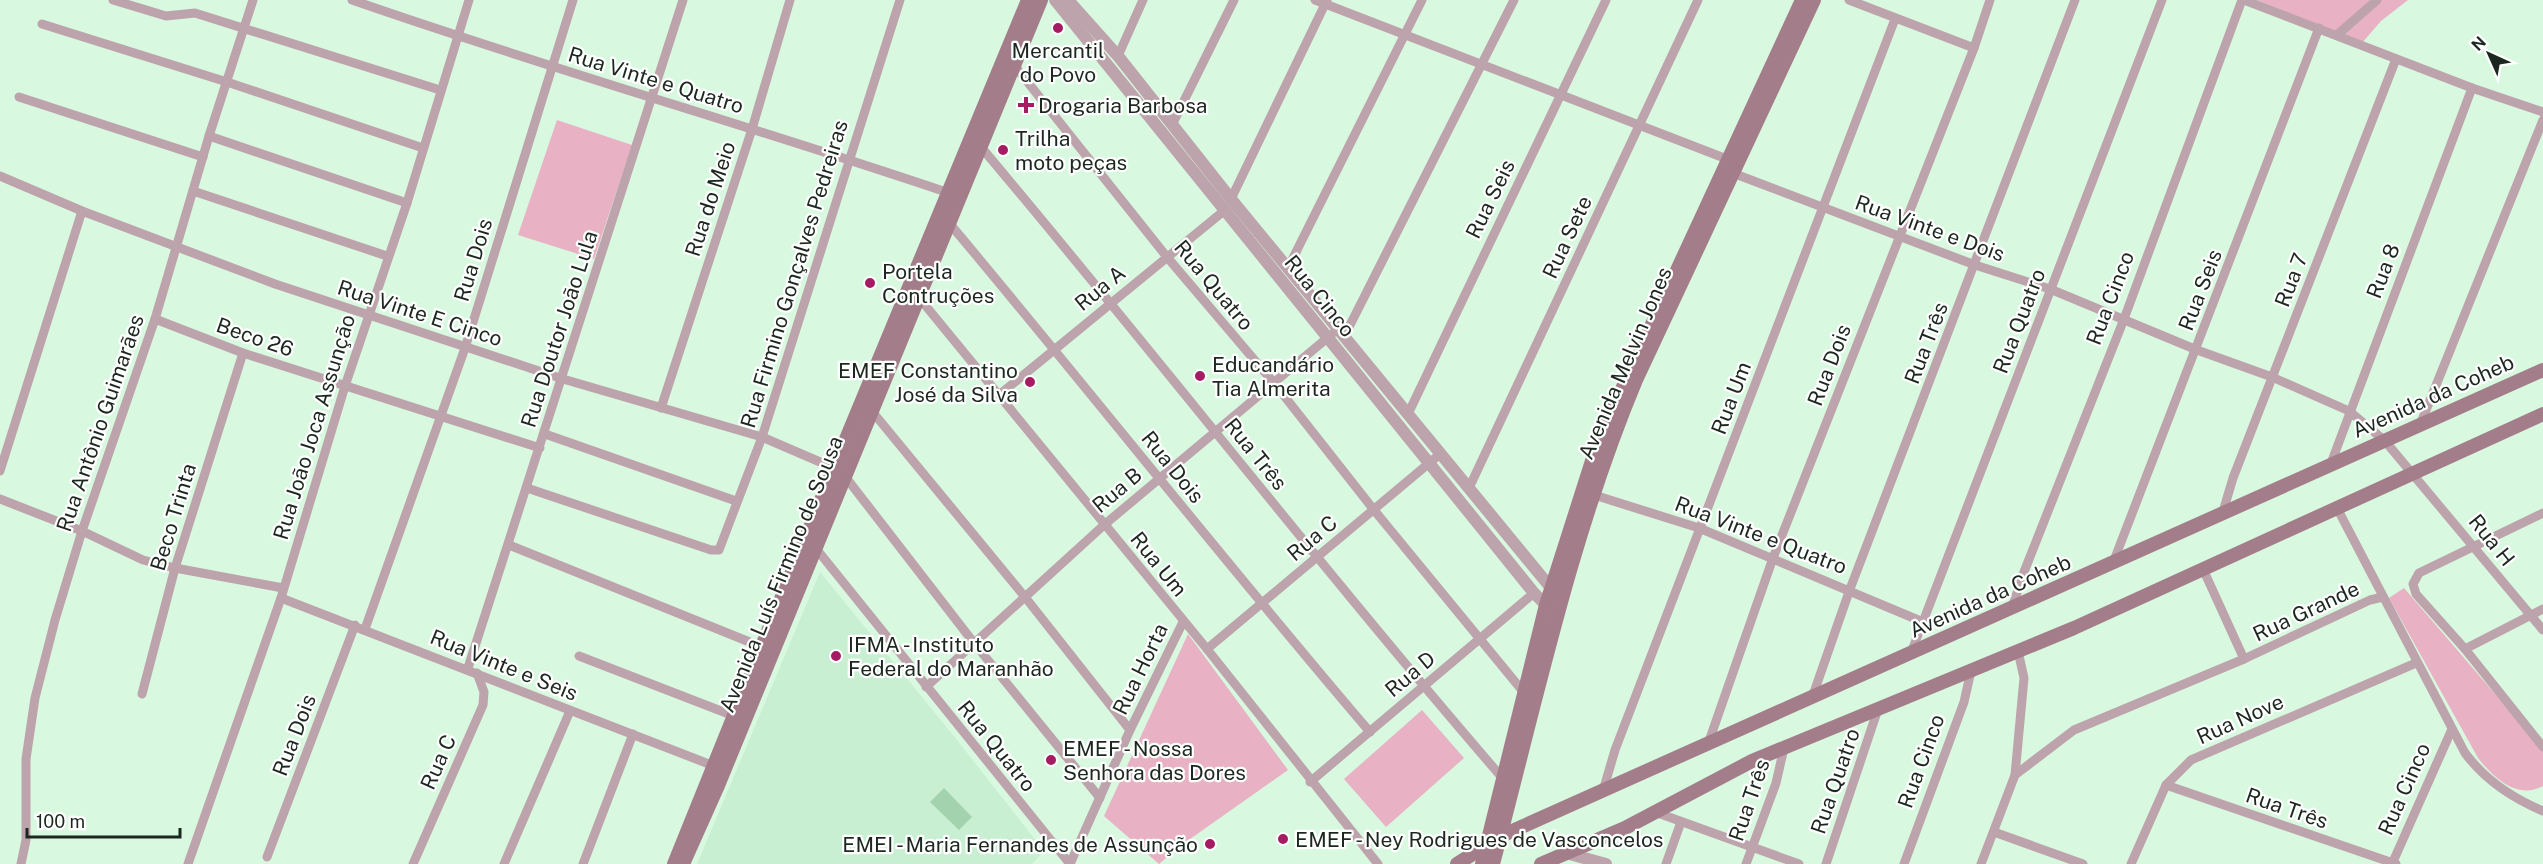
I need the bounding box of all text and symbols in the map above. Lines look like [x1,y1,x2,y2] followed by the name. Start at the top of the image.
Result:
[1051,21,1065,35] marker: Mercantil do Povo
[2459,24,2519,84] north arrow
[2468,33,2490,55] text: N
[1012,38,1104,87] place label: Mercantil do Povo
[565,41,747,119] street label: Rua Vinte e Quatro
[1038,93,1207,118] place label: Drogaria Barbosa
[1019,98,1033,112] marker: Drogaria Barbosa
[735,117,853,431] street label: Rua Firmino Gonçalves Pedreiras
[1015,126,1127,175] place label: Trilha moto peças
[680,138,740,260] street label: Rua do Meio
[996,143,1010,157] marker: Trilha moto peças
[1460,155,1520,243] street label: Rua Seis
[1852,189,2008,267] street label: Rua Vinte e Dois
[1537,192,1597,282] street label: Rua Sete
[449,216,497,304] street label: Rua Dois
[515,227,603,431] street label: Rua Doutor João Lula
[1169,235,1259,335] street label: Rua Quatro
[2361,240,2405,302] street label: Rua 8
[2173,246,2227,334] street label: Rua Seis
[2081,248,2139,348] street label: Rua Cinco
[1279,250,1361,342] street label: Rua Cinco
[2269,250,2313,310] street label: Rua 7
[882,259,994,308] place label: Portela Contruções
[1070,260,1130,316] street label: Rua A
[1573,263,1677,463] street label: Avenida Melvin Jones
[1988,265,2050,377] street label: Rua Quatro
[335,275,505,351] street label: Rua Vinte E Cinco
[863,276,877,290] marker: Portela Contruções
[1899,299,1953,387] street label: Rua Três
[51,311,149,535] street label: Rua Antônio Guimarães
[268,311,360,543] street label: Rua João Joca Assunção
[213,312,297,362] street label: Beco 26
[1802,321,1856,409] street label: Rua Dois
[2348,349,2518,443] street label: Avenida da Coheb
[1212,352,1334,401] place label: Educandário Tia Almerita
[838,358,1018,407] place label: EMEF Constantino José da Silva
[1706,358,1756,438] street label: Rua Um
[1193,369,1207,383] marker: Educandário Tia Almerita
[1023,375,1037,389] marker: EMEF Constantino José da Silva
[1219,413,1293,495] street label: Rua Três
[1136,426,1210,508] street label: Rua Dois
[714,432,848,716] street label: Avenida Luís Firmino de Sousa
[145,460,201,574] street label: Beco Trinta
[1087,462,1147,518] street label: Rua B
[1672,491,1850,579] street label: Rua Vinte e Quatro
[2464,509,2520,571] street label: Rua H
[1282,510,1342,566] street label: Rua C
[1125,527,1193,601] street label: Rua Um
[1905,549,2075,643] street label: Avenida da Coheb
[2249,576,2363,646] street label: Rua Grande
[1107,619,1173,719] street label: Rua Horta
[427,624,581,706] street label: Rua Vinte e Seis
[848,632,1054,681] place label: IFMA - Instituto Federal do Maranhão
[1380,646,1440,702] street label: Rua D
[829,649,843,663] marker: IFMA - Instituto Federal do Maranhão
[2193,689,2287,749] street label: Rua Nove
[267,691,321,779] street label: Rua Dois
[953,695,1041,797] street label: Rua Quatro
[1892,711,1950,811] street label: Rua Cinco
[1805,725,1865,837] street label: Rua Quatro
[415,731,461,793] street label: Rua C
[1063,736,1246,785] place label: EMEF - Nossa Senhora das Dores
[2373,739,2435,839] street label: Rua Cinco
[1044,753,1058,767] marker: EMEF - Nossa Senhora das Dores
[1723,756,1775,844] street label: Rua Três
[2243,782,2331,834] street label: Rua Três
[27,801,180,839] scale bar
[36,811,85,832] text: 100 m
[1295,827,1663,852] place label: EMEF - Ney Rodrigues de Vasconcelos
[842,832,1198,857] place label: EMEI - Maria Fernandes de Assunção
[1276,832,1290,846] marker: EMEF - Ney Rodrigues de Vasconcelos
[1203,837,1217,851] marker: EMEI - Maria Fernandes de Assunção

